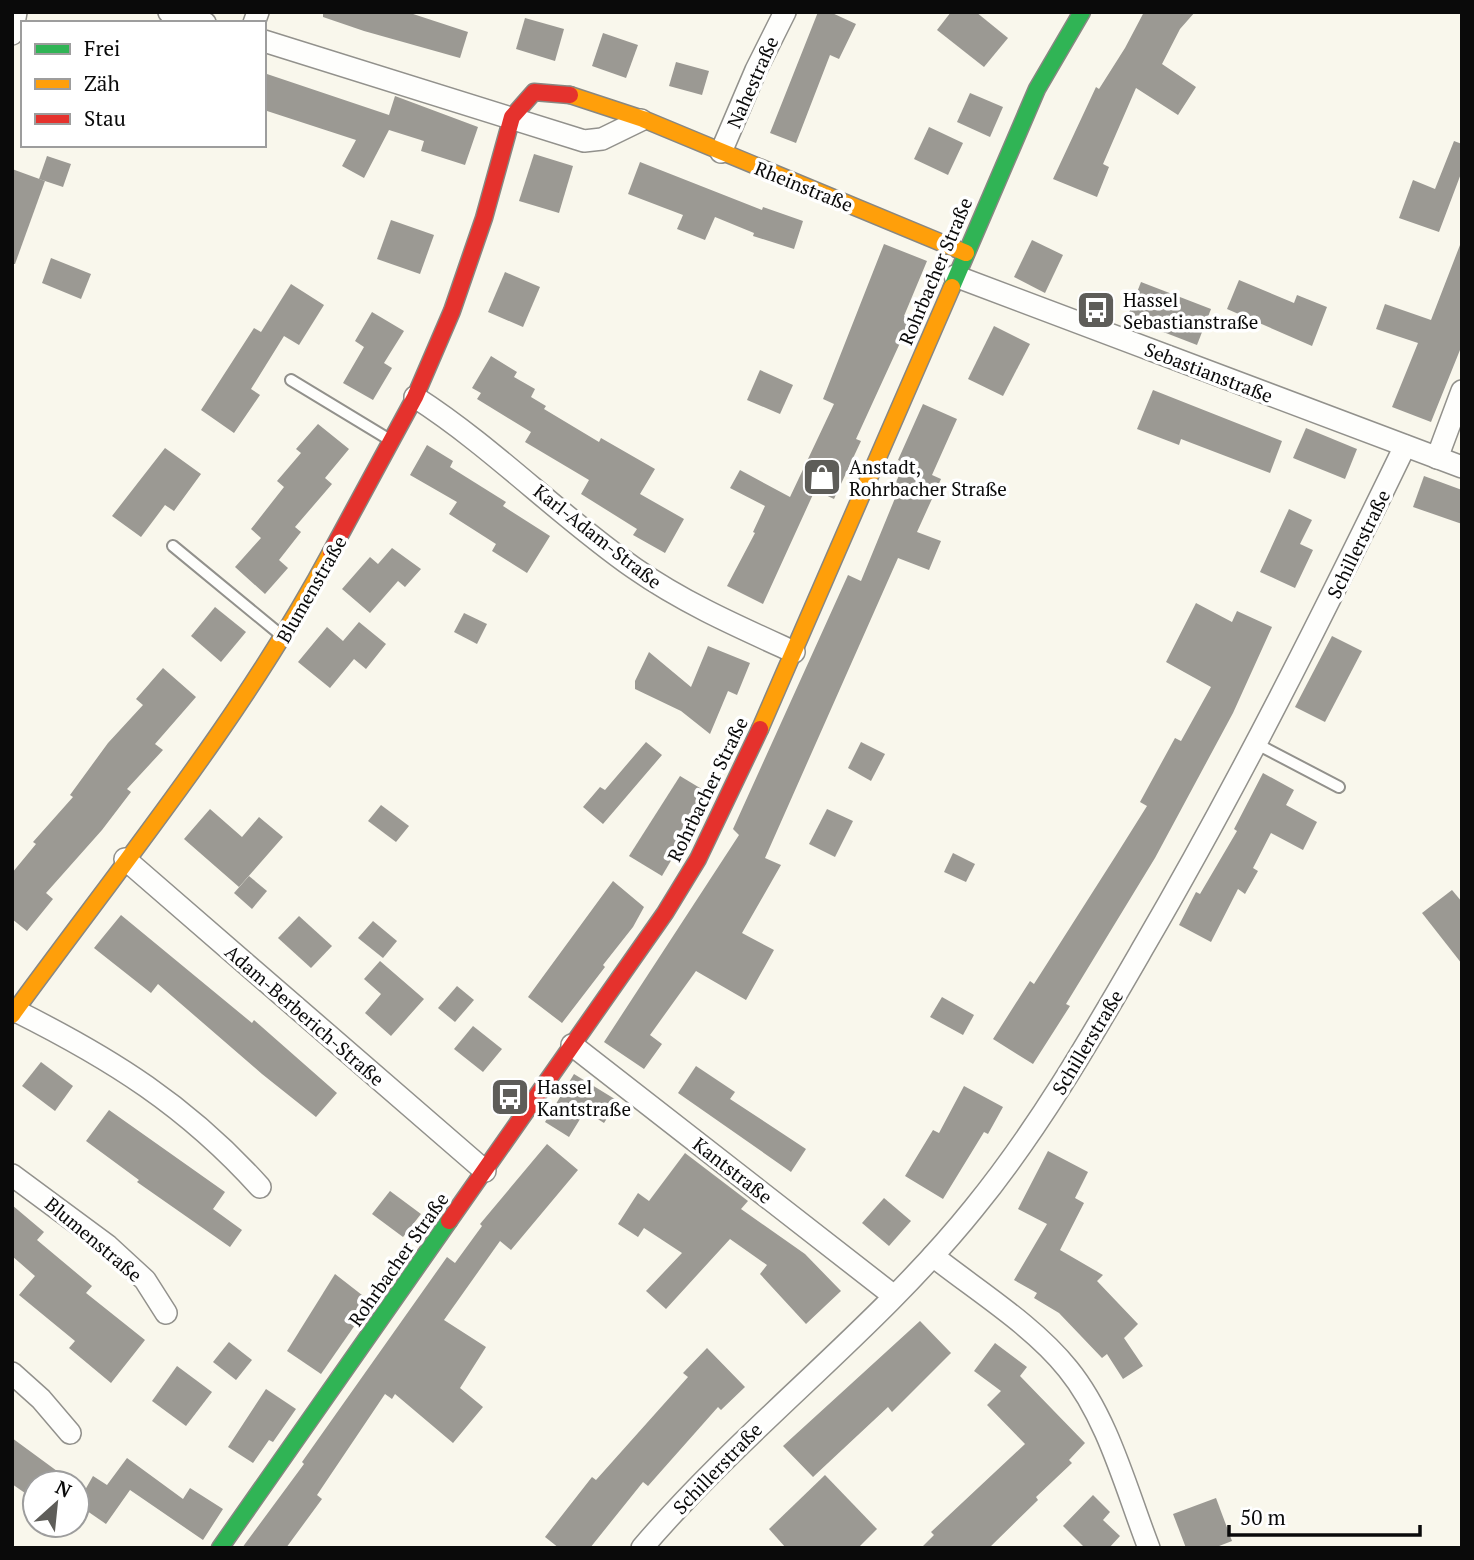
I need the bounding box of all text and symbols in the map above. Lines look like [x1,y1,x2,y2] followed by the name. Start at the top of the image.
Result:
[21,21,266,147] legend
[721,32,783,132] street label: Nahestraße
[84,34,120,62] text: Frei
[84,69,120,97] text: Zäh
[84,104,126,132] text: Stau
[751,155,857,217] street label: Rheinstraße
[893,193,977,349] street label: Rohrbacher Straße
[1123,287,1258,334] place label: Hassel Sebastianstraße
[1075,289,1117,331] bus stop icon: Hassel Sebastianstraße
[1141,336,1277,408] street label: Sebastianstraße
[849,454,1007,501] place label: Anstadt, Rohrbacher Straße
[801,456,843,498] shop icon: Anstadt, Rohrbacher Straße
[529,478,667,594] street label: Karl-Adam-Straße
[1321,485,1395,603] street label: Schillerstraße
[270,531,352,647] street label: Blumenstraße
[661,713,753,865] street label: Rohrbacher Straße
[220,939,390,1091] street label: Adam-Berberich-Straße
[1046,985,1128,1099] street label: Schillerstraße
[537,1074,631,1121] place label: Hassel Kantstraße
[489,1076,531,1118] bus stop icon: Hassel Kantstraße
[688,1131,778,1209] street label: Kantstraße
[342,1187,454,1331] street label: Rohrbacher Straße
[40,1191,148,1287] street label: Blumenstraße
[667,1417,767,1519] street label: Schillerstraße
[21,1469,91,1539] north arrow
[52,1474,77,1503] text: N
[1229,1494,1420,1538] scale bar
[1240,1503,1286,1531] text: 50 m

